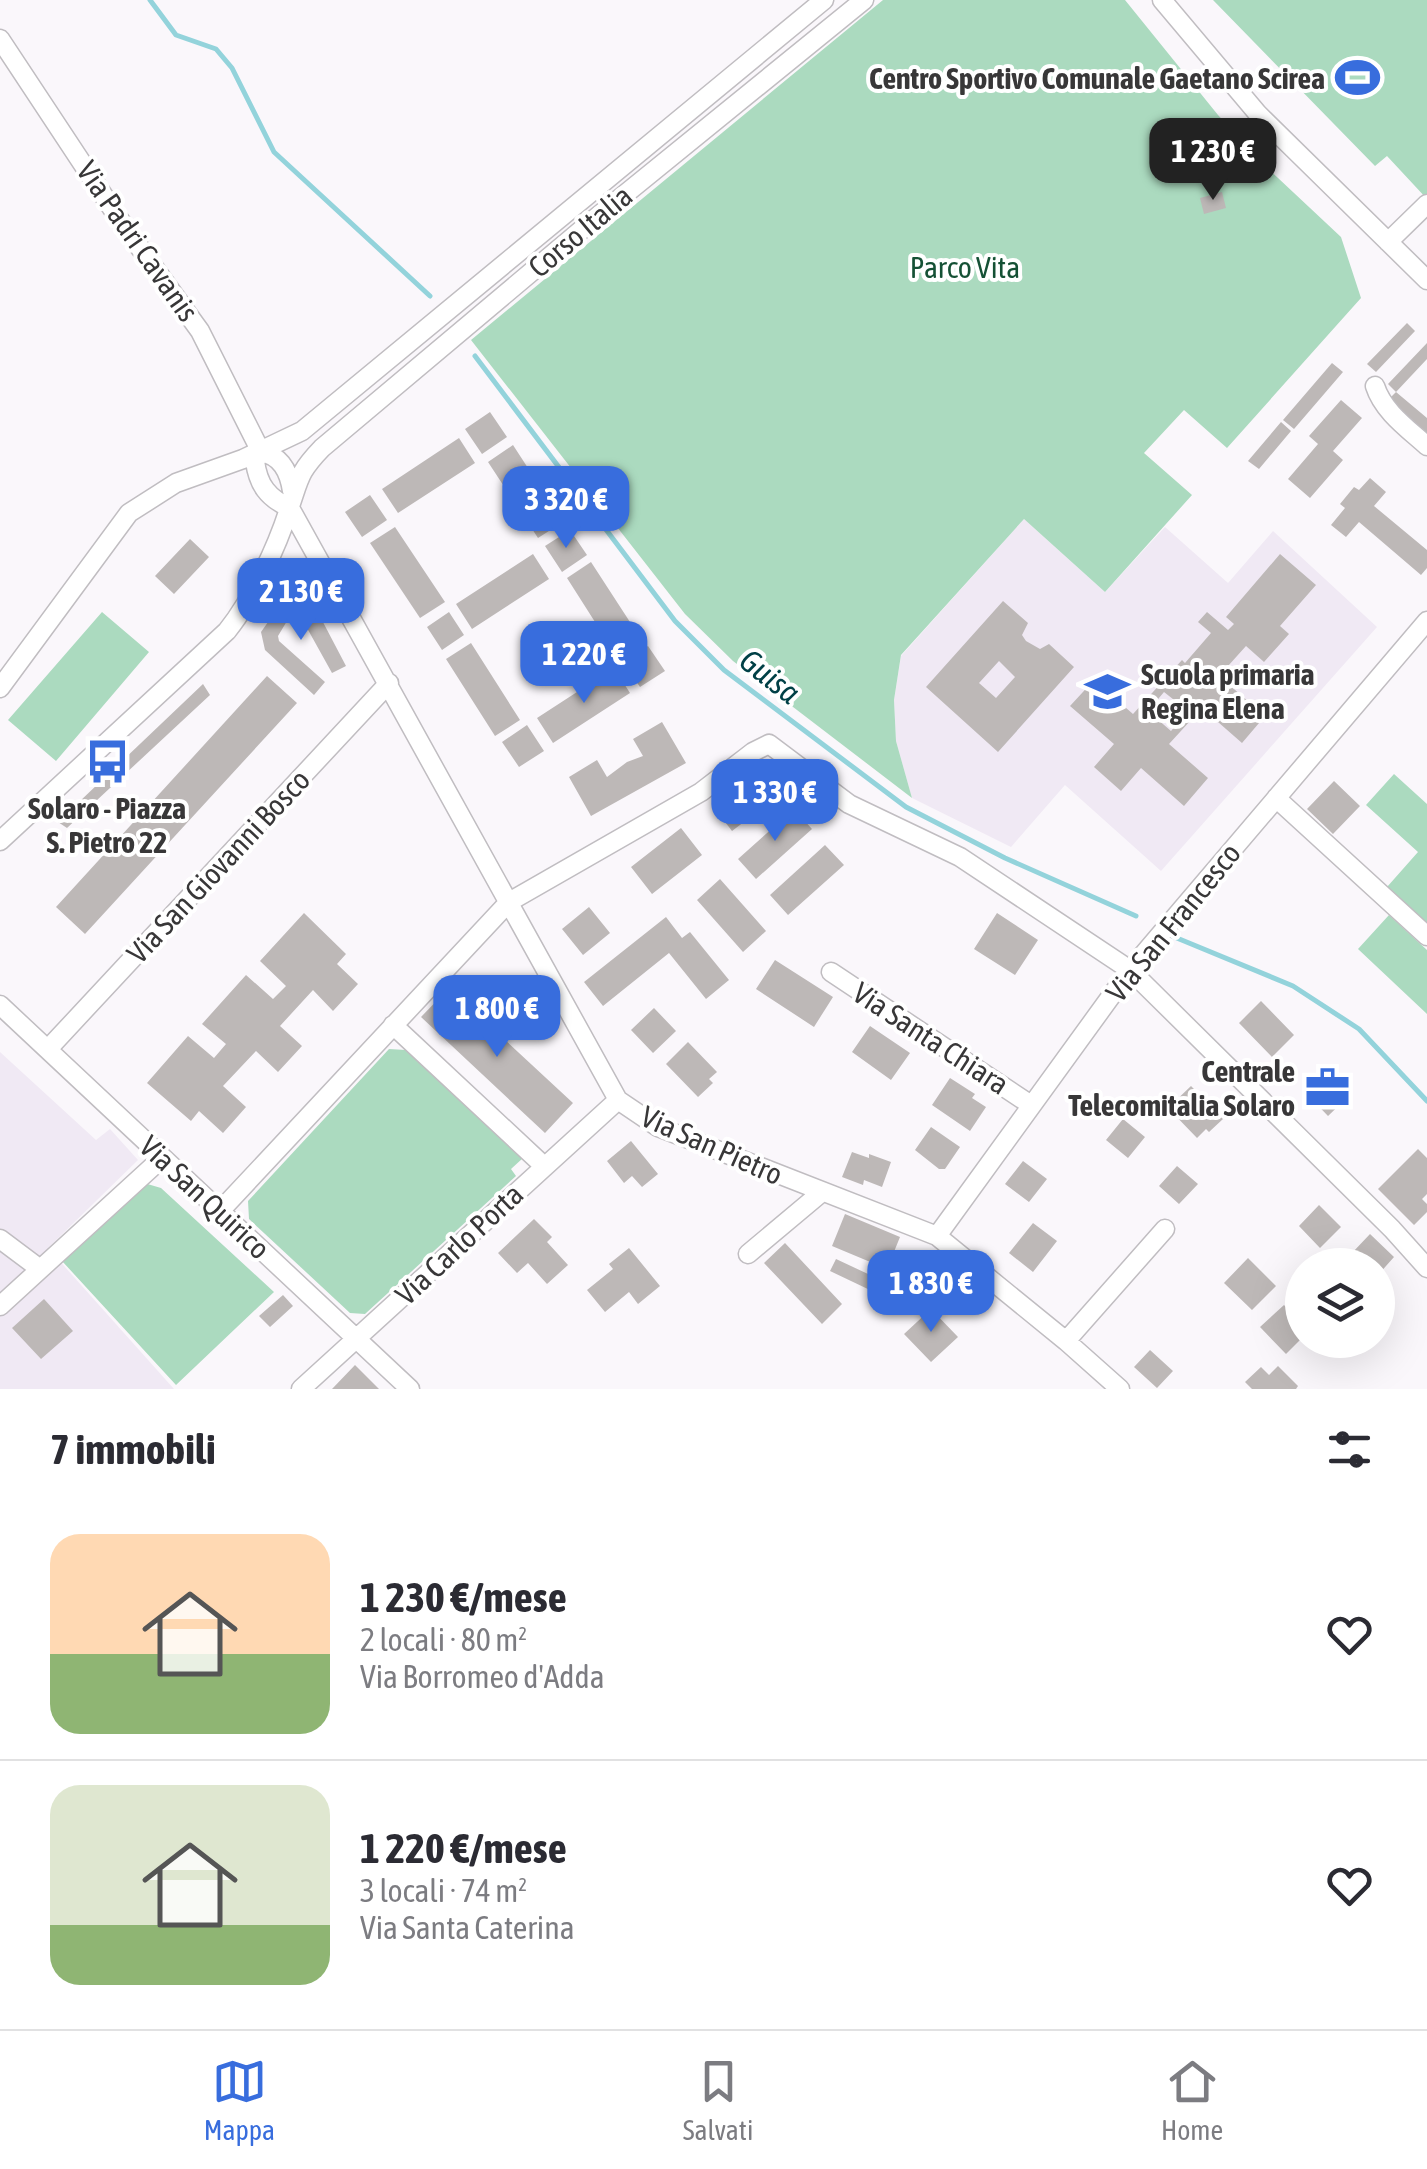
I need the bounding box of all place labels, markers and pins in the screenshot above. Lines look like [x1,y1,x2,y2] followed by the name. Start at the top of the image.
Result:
[1334,54,1382,102] sports icon: Centro Sportivo Comunale Gaetano Scirea
[869,61,1325,95] place label: Centro Sportivo Comunale Gaetano Scirea
[1121,118,1305,203] pin: 1 230 €
[474,466,658,551] pin: 3 320 €
[209,558,393,643] pin: 2 130 €
[492,621,676,706] pin: 1 220 €
[1141,657,1315,725] place label: Scuola primaria Regina Elena
[1084,667,1132,715] school or university icon: Scuola primaria Regina Elena
[83,737,131,785] bus stop icon: Solaro - Piazza S. Pietro 22
[683,759,867,844] pin: 1 330 €
[28,791,186,859] place label: Solaro - Piazza S. Pietro 22
[405,975,589,1060] pin: 1 800 €
[1068,1054,1295,1122] place label: Centrale Telecomitalia Solaro
[1304,1064,1352,1112] office icon: Centrale Telecomitalia Solaro
[839,1250,1023,1335] pin: 1 830 €

